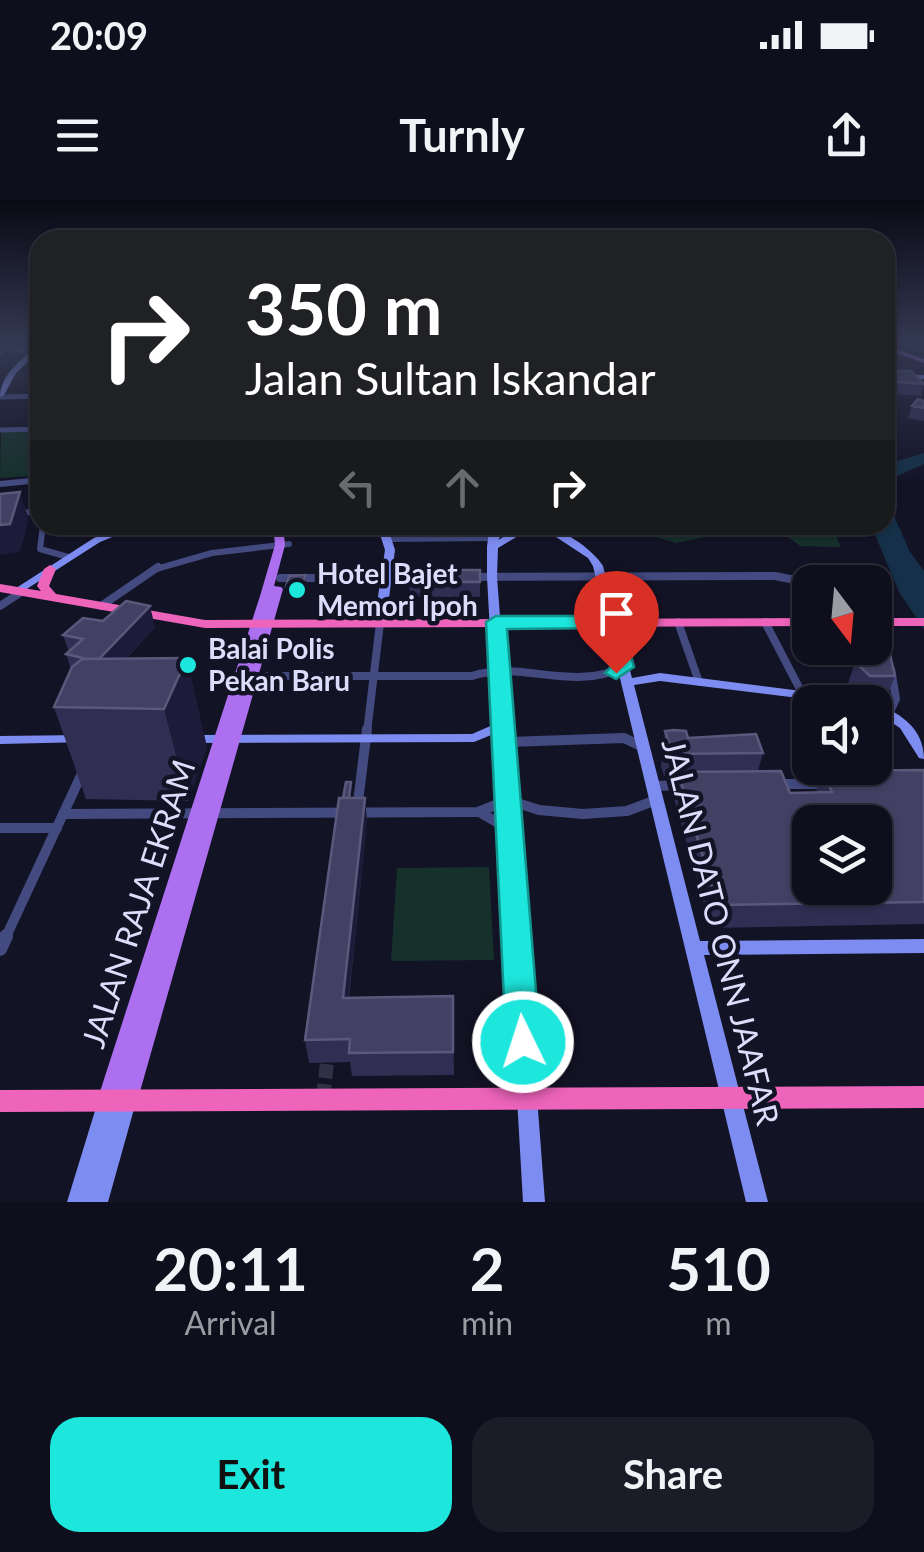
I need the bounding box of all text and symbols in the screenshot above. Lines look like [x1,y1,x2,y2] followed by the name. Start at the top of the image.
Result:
[50,12,148,58] text: 20:09
[50,108,105,163] icon: menu
[399,108,525,162] text: Turnly
[819,108,874,163] icon: share
[245,266,442,350] text: 350 m
[80,270,210,400] icon: right
[245,351,656,405] text: Jalan Sultan Iskandar
[330,460,385,515] icon: left
[435,460,490,515] icon: ahead
[540,460,595,515] icon: right
[317,556,478,622] place label: Hotel Bajet Memori Ipoh
[792,565,892,665] north arrow
[792,565,892,905] map controls
[574,571,659,674] pin
[286,579,308,601] marker: Hotel Bajet Memori Ipoh
[589,586,644,641] icon: arrive
[208,631,350,697] place label: Balai Polis Pekan Baru
[177,654,199,676] marker: Balai Polis Pekan Baru
[792,685,892,785] button: sound
[655,734,788,1129] street label: JALAN DATO ONN JAAFAR
[73,755,203,1052] street label: JALAN RAJA EKRAM
[792,805,892,905] button: layers
[471,990,575,1094] position arrow
[153,1232,308,1304] text: 20:11
[470,1232,505,1304] text: 2
[666,1232,771,1304] text: 510
[184,1303,277,1342] text: Arrival
[461,1303,513,1342] text: min
[705,1303,732,1342] text: m
[50,1417,452,1532] button: Exit
[472,1417,874,1532] button: Share

